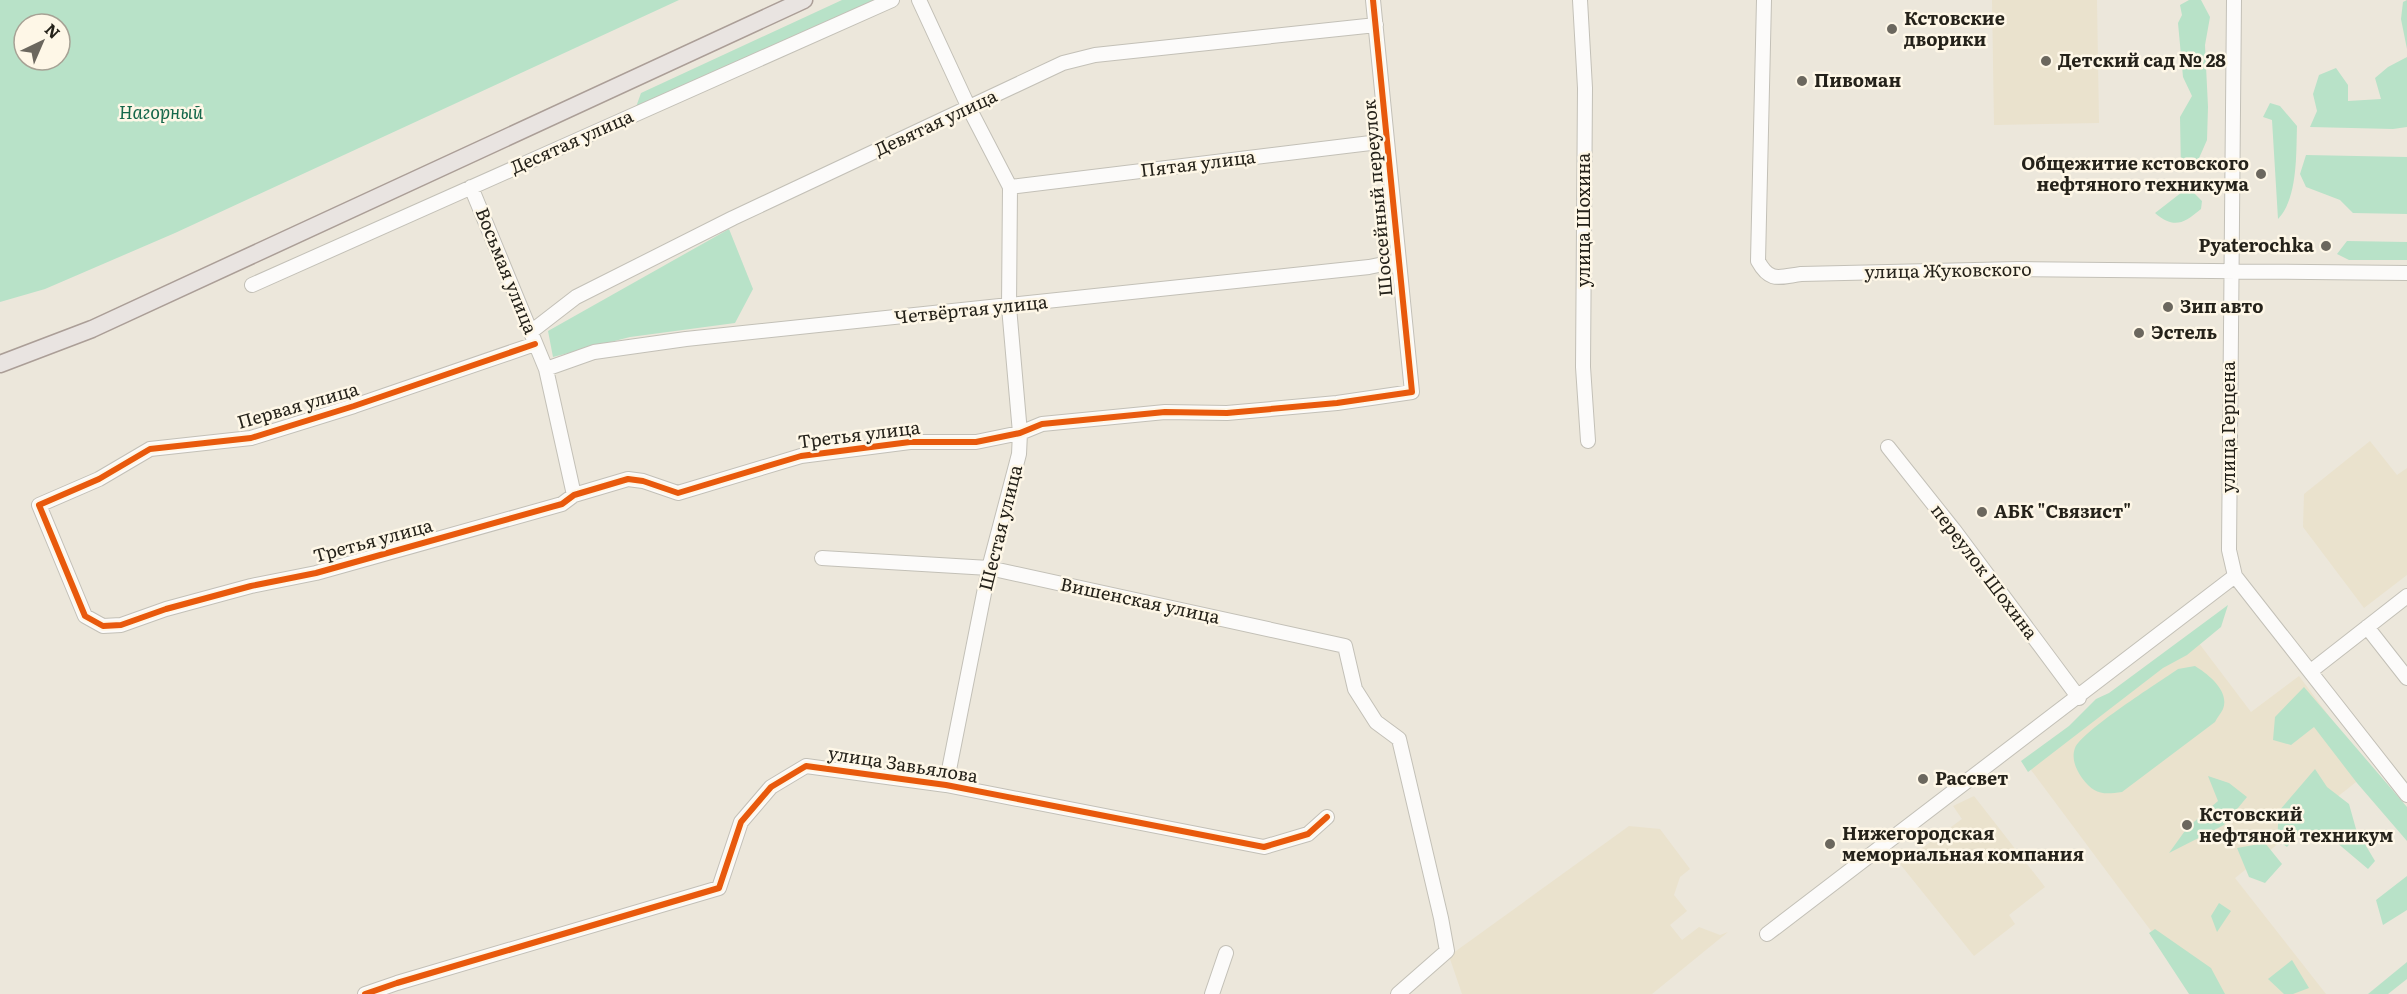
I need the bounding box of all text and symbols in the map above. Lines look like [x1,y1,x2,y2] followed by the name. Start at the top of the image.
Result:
[1904,4,2005,52] place label: Кстовские дворики
[12,12,72,72] north arrow
[40,17,66,44] text: N
[1885,22,1899,36] marker: Кстовские дворики
[2058,46,2226,73] place label: Детский сад № 28
[2039,54,2053,68] marker: Детский сад № 28
[1814,66,1901,93] place label: Пивоман
[1795,74,1809,88] marker: Пивоман
[870,81,1001,162] street label: Девятая улица
[119,98,204,125] park label: Нагорный
[1354,98,1399,298] street label: Шоссейный переулок
[506,101,637,180] street label: Десятая улица
[1139,142,1257,183] street label: Пятая улица
[2021,149,2250,197] place label: Общежитие кстовского нефтяного техникума
[1569,152,1596,287] street label: улица Шохина
[2254,167,2268,181] marker: Общежитие кстовского нефтяного техникума
[470,203,545,338] street label: Восьмая улица
[2198,231,2315,258] place label: Pyaterochka
[2319,239,2333,253] marker: Pyaterochka
[1864,255,2032,284] street label: улица Жуковского
[893,287,1049,330] street label: Четвёртая улица
[2180,292,2264,319] place label: Зип авто
[2161,300,2175,314] marker: Зип авто
[2151,318,2217,345] place label: Эстель
[2132,326,2146,340] marker: Эстель
[2214,361,2241,493] street label: улица Герцена
[234,374,362,435] street label: Первая улица
[796,413,922,454] street label: Третья улица
[971,462,1028,593] street label: Шестая улица
[1994,497,2131,524] place label: АБК "Связист"
[1925,498,2045,645] street label: переулок Шохина
[1975,505,1989,519] marker: АБК "Связист"
[310,511,436,569] street label: Третья улица
[1058,569,1223,630] street label: Вишенская улица
[826,738,980,789] street label: улица Завьялова
[1935,764,2008,791] place label: Рассвет
[1916,772,1930,786] marker: Рассвет
[2199,800,2393,848] place label: Кстовский нефтяной техникум
[2180,818,2194,832] marker: Кстовский нефтяной техникум
[1842,819,2084,867] place label: Нижегородская мемориальная компания
[1823,837,1837,851] marker: Нижегородская мемориальная компания

